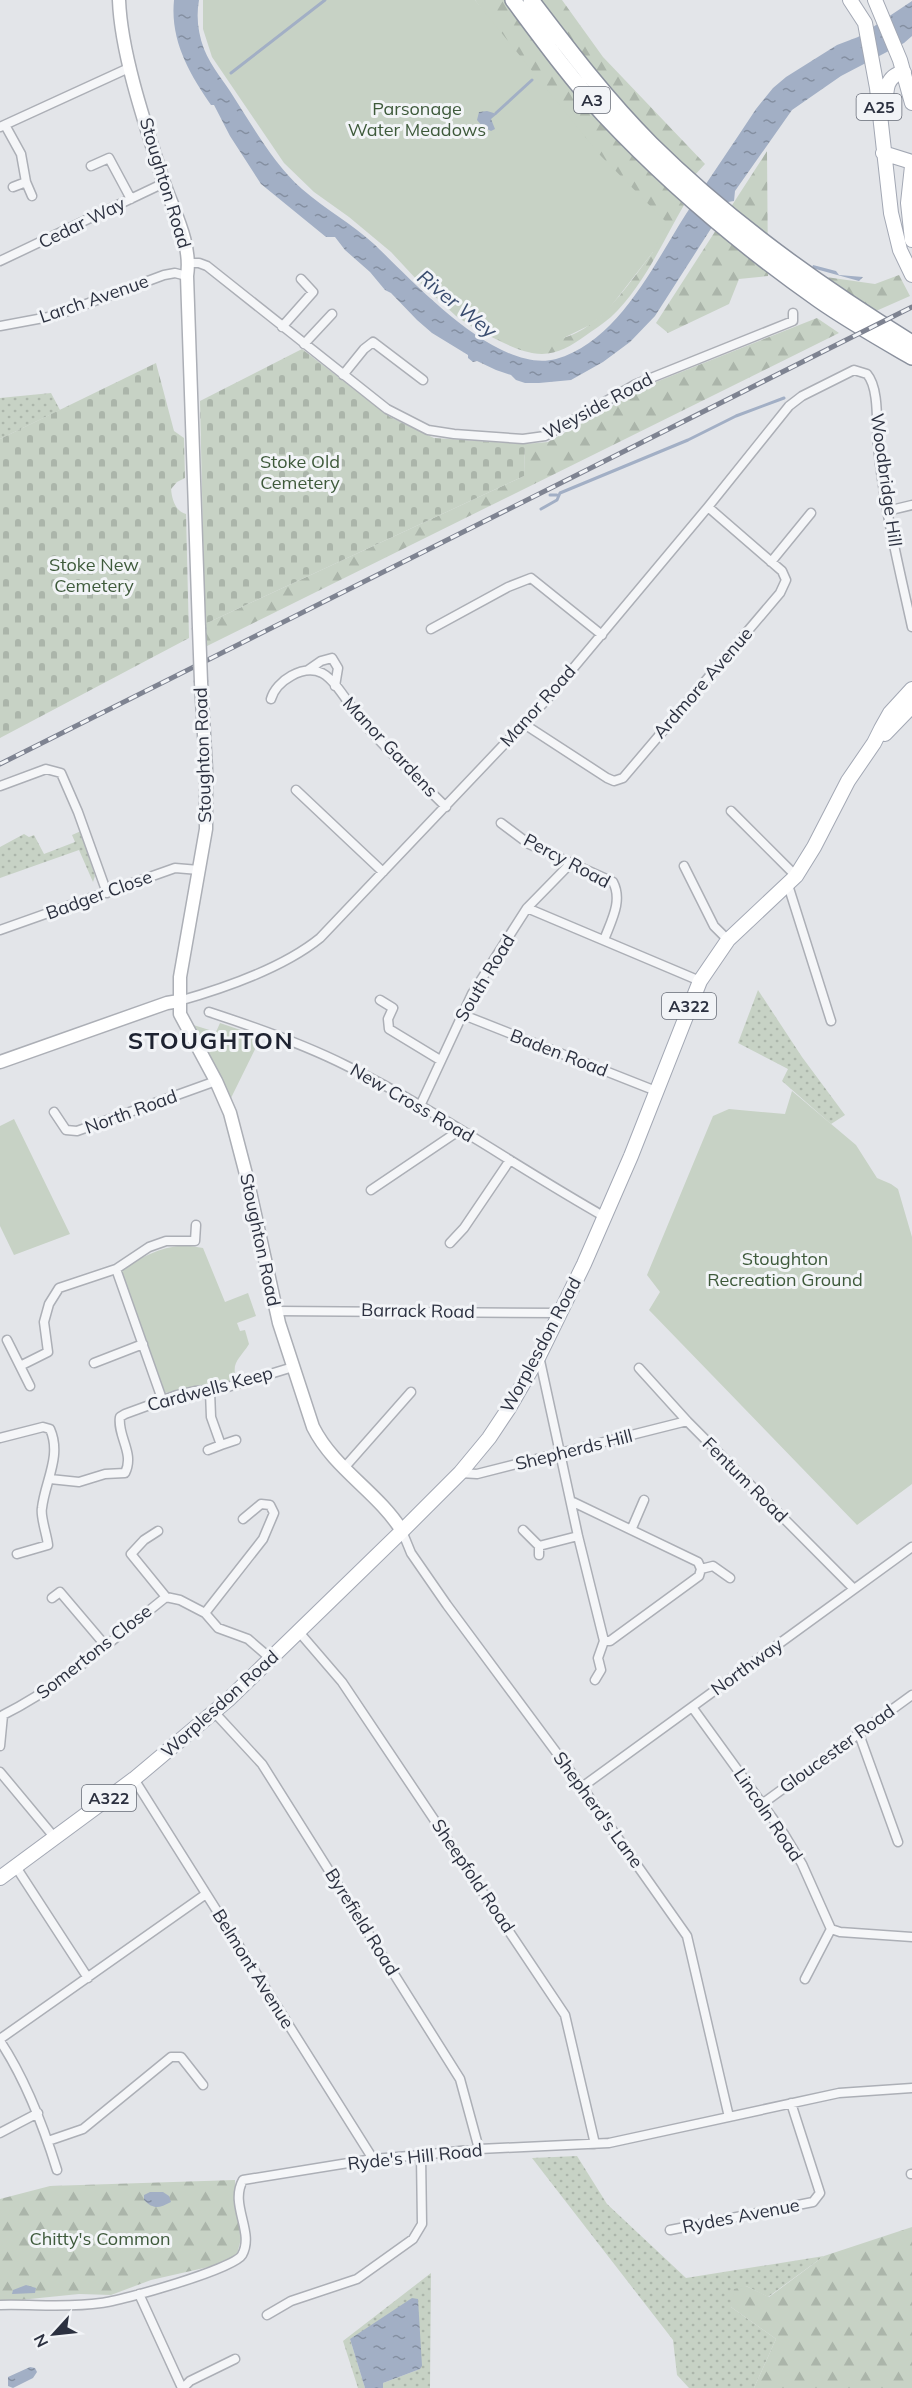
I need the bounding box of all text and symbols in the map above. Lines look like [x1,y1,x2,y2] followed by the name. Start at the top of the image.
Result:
[574,87,610,113] road number: A3
[856,94,902,120] road number: A25
[348,97,486,141] park label: Parsonage Water Meadows
[135,115,196,251] street label: Stoughton Road
[35,192,129,253] street label: Cedar Way
[413,264,503,344] water label: River Wey
[36,269,151,328] street label: Larch Avenue
[539,367,656,444] street label: Weyside Road
[866,412,907,548] street label: Woodbridge Hill
[260,450,340,494] park label: Stoke Old Cemetery
[49,553,139,597] park label: Stoke New Cemetery
[648,622,757,743] street label: Ardmore Avenue
[495,660,580,751] street label: Manor Road
[189,687,216,823] street label: Stoughton Road
[338,692,443,802] street label: Manor Gardens
[520,828,615,893] street label: Percy Road
[43,865,155,924] street label: Badger Close
[450,930,520,1025] street label: South Road
[662,993,716,1019] road number: A322
[507,1023,611,1082] street label: Baden Road
[128,1025,294,1055] district label: STOUGHTON
[346,1058,478,1147] street label: New Cross Road
[82,1084,180,1139] street label: North Road
[235,1171,286,1308] street label: Stoughton Road
[707,1247,863,1291] park label: Stoughton Recreation Ground
[495,1273,586,1416] street label: Worplesdon Road
[361,1298,475,1323] street label: Barrack Road
[145,1361,275,1416] street label: Cardwells Keep
[513,1424,635,1475] street label: Shepherds Hill
[698,1432,793,1527] street label: Fentum Road
[31,1599,156,1704] street label: Somertons Close
[706,1633,787,1700] street label: Northway
[156,1645,283,1762] street label: Worplesdon Road
[775,1699,899,1798] street label: Gloucester Road
[548,1747,648,1872] street label: Shepherd's Lane
[729,1764,808,1866] street label: Lincoln Road
[82,1785,136,1811] road number: A322
[427,1815,520,1937] street label: Sheepfold Road
[320,1864,405,1980] street label: Byrefield Road
[207,1905,299,2033] street label: Belmont Avenue
[346,2138,484,2175] street label: Ryde's Hill Road
[680,2193,801,2238] street label: Rydes Avenue
[29,2227,171,2250] park label: Chitty's Common
[24,2304,84,2364] north arrow
[29,2331,52,2351] text: N

